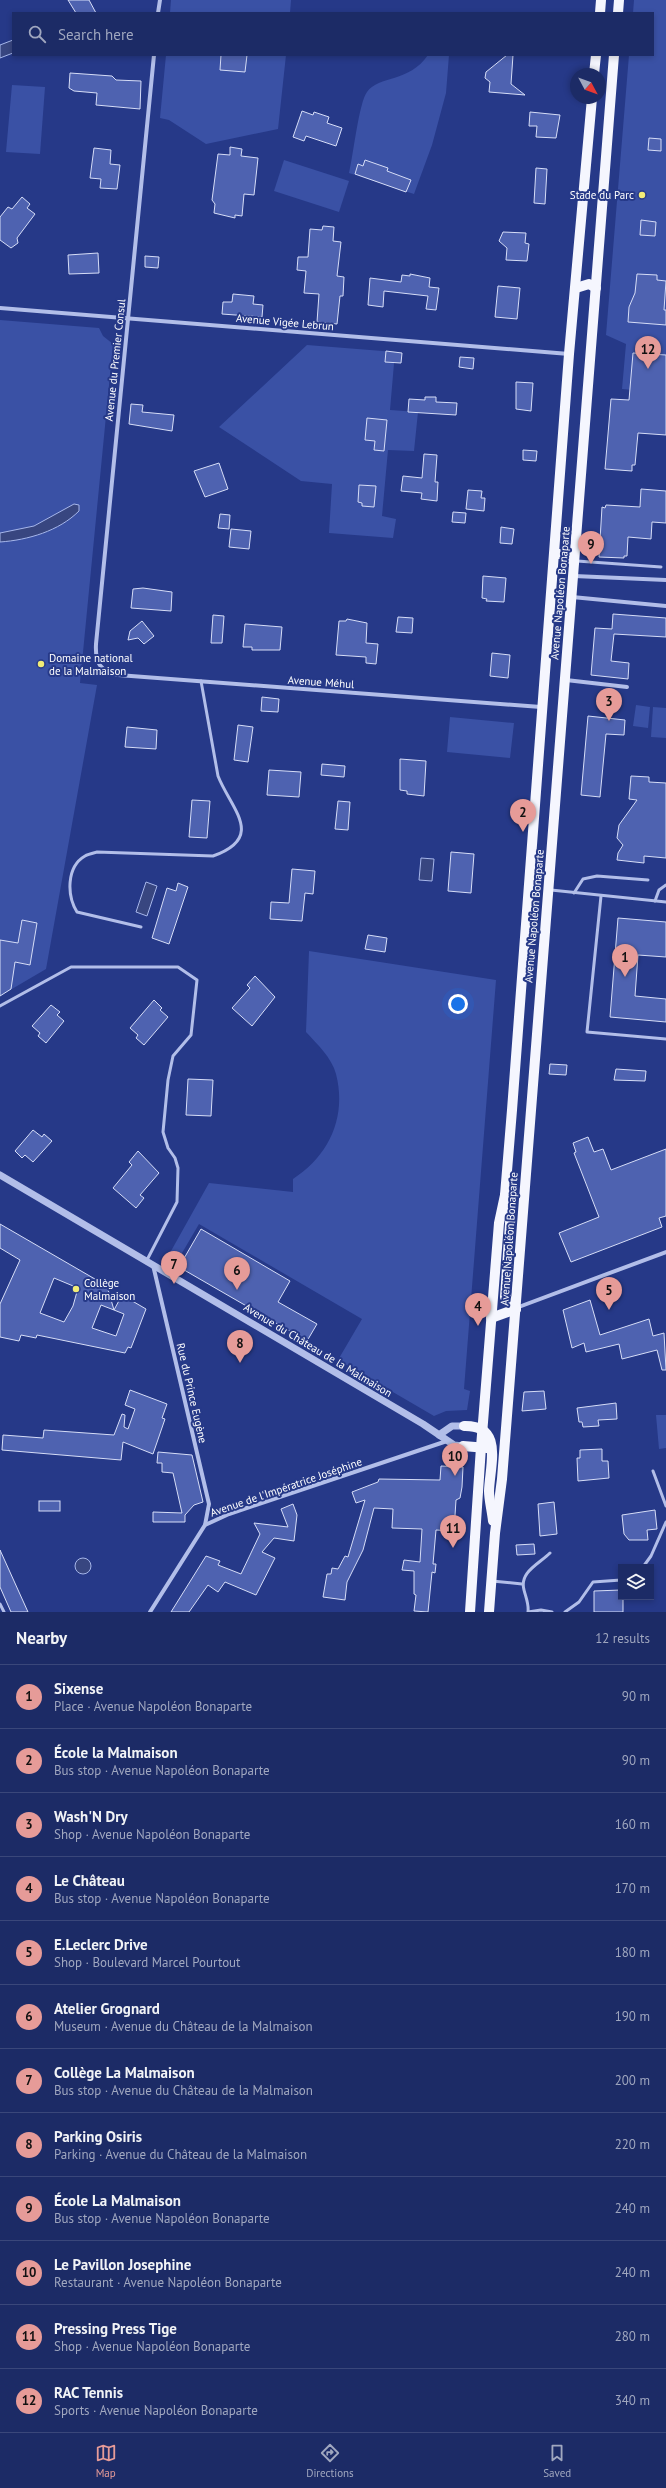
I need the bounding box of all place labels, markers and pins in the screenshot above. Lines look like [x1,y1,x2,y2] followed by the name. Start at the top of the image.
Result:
[570,188,634,202] place label: Stade du Parc
[637,190,647,200] marker: Stade du Parc
[635,336,661,369] pin: 12
[578,531,604,564] pin: 9
[49,651,133,678] place label: Domaine national de la Malmaison
[36,659,46,669] marker: Domaine national de la Malmaison
[596,688,622,721] pin: 3
[510,799,536,832] pin: 2
[612,944,638,977] pin: 1
[161,1251,187,1284] pin: 7
[224,1257,250,1290] pin: 6
[84,1276,135,1303] place label: Collège Malmaison
[596,1277,622,1310] pin: 5
[71,1284,81,1294] marker: Collège Malmaison
[465,1293,491,1326] pin: 4
[227,1330,253,1363] pin: 8
[442,1443,468,1476] pin: 10
[440,1515,466,1548] pin: 11

